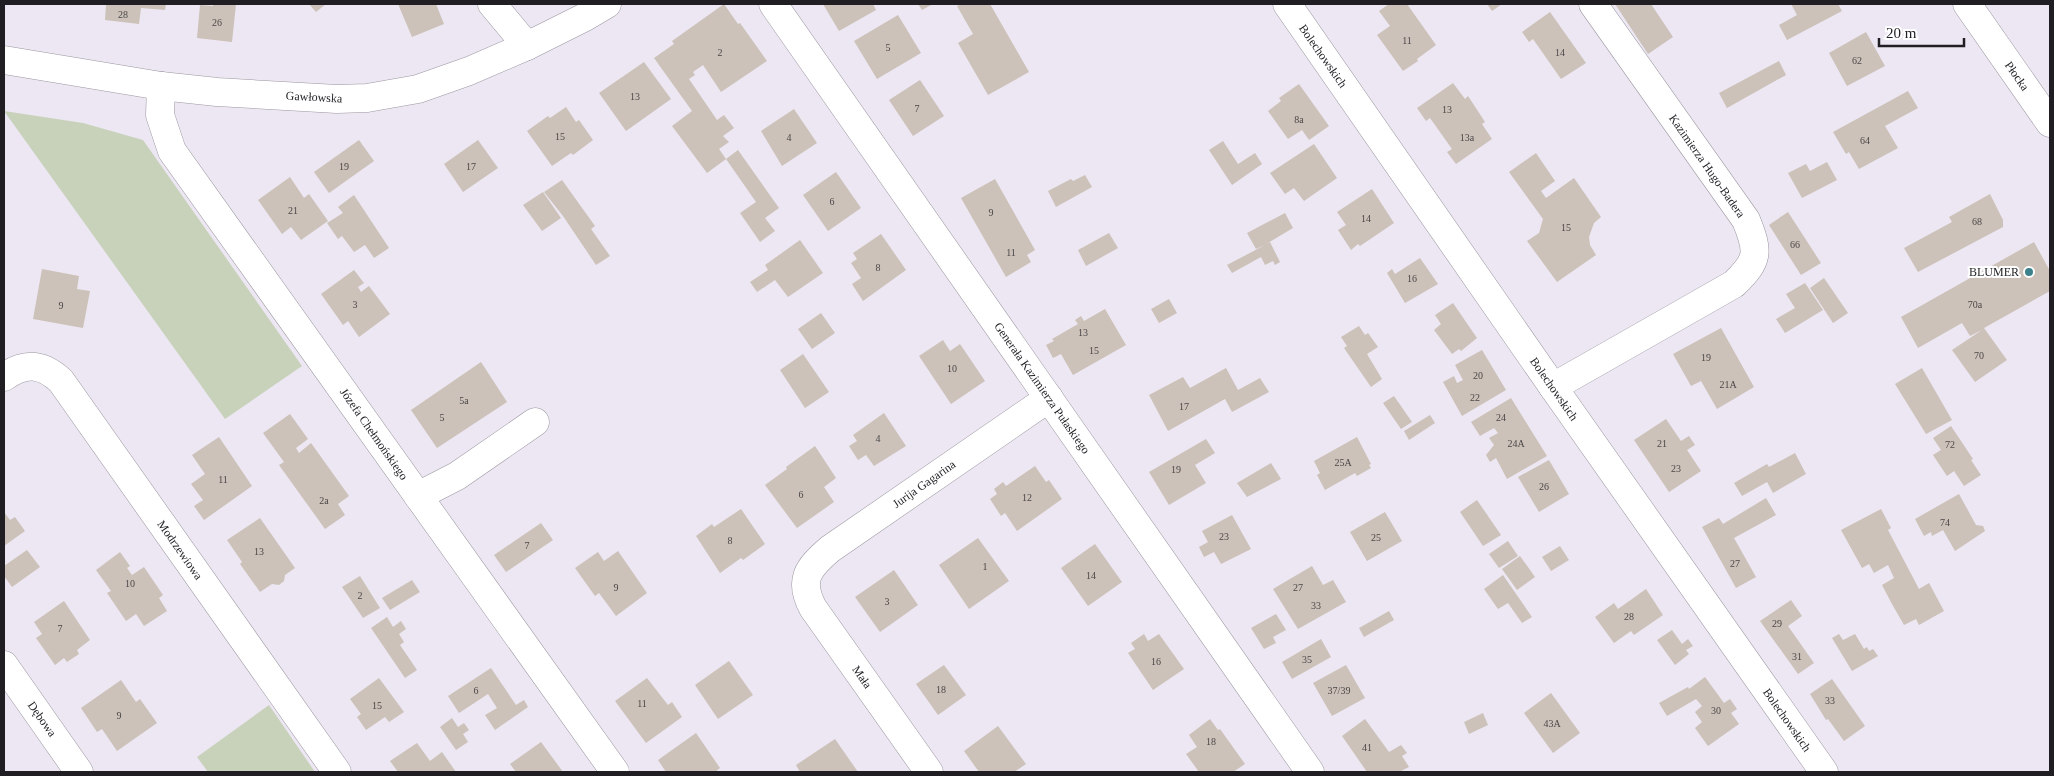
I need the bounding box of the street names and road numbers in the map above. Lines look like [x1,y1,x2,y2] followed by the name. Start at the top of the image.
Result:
[1296,22,1350,90] street label: Bolechowskich
[2002,59,2032,94] street label: Płocka
[285,89,343,106] street label: Gawłowska
[1666,112,1748,221] street label: Kazimierza Hugo-Badera
[991,320,1093,456] street label: Generała Kazimierza Pułaskiego
[1527,355,1581,423] street label: Bolechowskich
[337,385,411,483] street label: Józefa Chełmońskiego
[890,457,959,511] street label: Jurija Gagarina
[154,518,206,583] street label: Modrzewiowa
[849,663,875,692] street label: Mała
[1760,686,1814,754] street label: Bolechowskich
[25,699,60,740] street label: Dębowa

